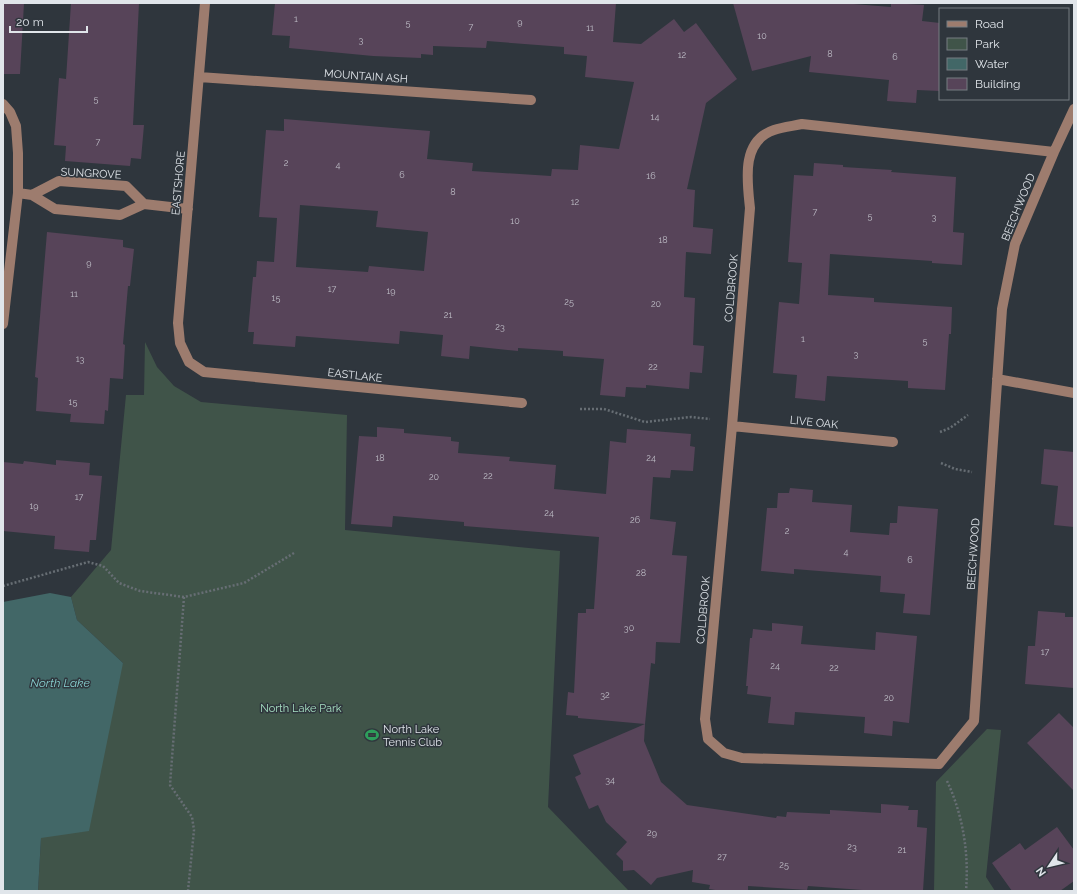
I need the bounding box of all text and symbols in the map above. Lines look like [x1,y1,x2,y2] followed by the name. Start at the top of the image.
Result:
[10,8,87,34] scale bar
[939,8,1069,100] legend
[294,14,298,24] house number: 1
[16,15,44,29] text: 20 m
[517,17,523,27] house number: 9
[975,17,1004,31] text: Road
[406,18,411,28] house number: 5
[469,22,474,32] house number: 7
[586,23,594,33] house number: 11
[757,31,767,41] house number: 10
[359,35,364,45] house number: 3
[975,37,1000,51] text: Park
[827,49,833,59] house number: 8
[678,50,687,60] house number: 12
[892,52,898,62] house number: 6
[975,57,1009,71] text: Water
[324,67,408,86] street label: MOUNTAIN ASH
[975,77,1021,91] text: Building
[94,94,99,104] house number: 5
[651,112,659,122] house number: 14
[96,137,101,147] house number: 7
[169,150,188,216] street label: EASTSHORE
[284,158,289,168] house number: 2
[336,160,341,170] house number: 4
[60,165,122,182] street label: SUNGROVE
[399,170,405,180] house number: 6
[646,171,656,181] house number: 16
[999,171,1038,243] street label: BEECHWOOD
[450,187,456,197] house number: 8
[571,197,580,207] house number: 12
[813,207,818,217] house number: 7
[868,211,873,221] house number: 5
[932,212,937,222] house number: 3
[510,216,520,226] house number: 10
[658,235,668,245] house number: 18
[722,253,741,323] street label: COLDBROOK
[86,258,92,268] house number: 9
[328,284,336,294] house number: 17
[386,286,396,296] house number: 19
[70,289,78,299] house number: 11
[272,293,280,303] house number: 15
[564,297,574,307] house number: 25
[651,299,662,309] house number: 20
[444,310,452,320] house number: 21
[495,322,505,332] house number: 23
[801,334,805,344] house number: 1
[923,336,928,346] house number: 5
[854,349,859,359] house number: 3
[76,354,85,364] house number: 13
[648,362,658,372] house number: 22
[327,366,383,385] street label: EASTLAKE
[69,397,77,407] house number: 15
[789,413,840,432] street label: LIVE OAK
[375,453,385,463] house number: 18
[646,453,656,463] house number: 24
[483,471,493,481] house number: 22
[429,472,440,482] house number: 20
[75,492,83,502] house number: 17
[29,501,39,511] house number: 19
[544,508,554,518] house number: 24
[630,515,641,525] house number: 26
[965,518,982,590] street label: BEECHWOOD
[785,526,790,536] house number: 2
[844,547,849,557] house number: 4
[907,555,913,565] house number: 6
[636,568,646,578] house number: 28
[694,575,713,645] street label: COLDBROOK
[624,623,635,633] house number: 30
[1041,647,1049,657] house number: 17
[770,661,780,671] house number: 24
[829,663,839,673] house number: 22
[30,676,90,690] water label: North Lake
[600,690,610,700] house number: 32
[884,693,895,703] house number: 20
[260,702,342,715] park label: North Lake Park
[383,723,442,749] place label: North Lake Tennis Club
[364,727,380,743] sports icon: North Lake Tennis Club
[605,775,615,785] house number: 34
[647,828,657,838] house number: 29
[847,842,857,852] house number: 23
[898,845,906,855] house number: 21
[1029,846,1069,886] north arrow
[717,852,727,862] house number: 27
[779,860,789,870] house number: 25
[1033,864,1049,879] text: N

